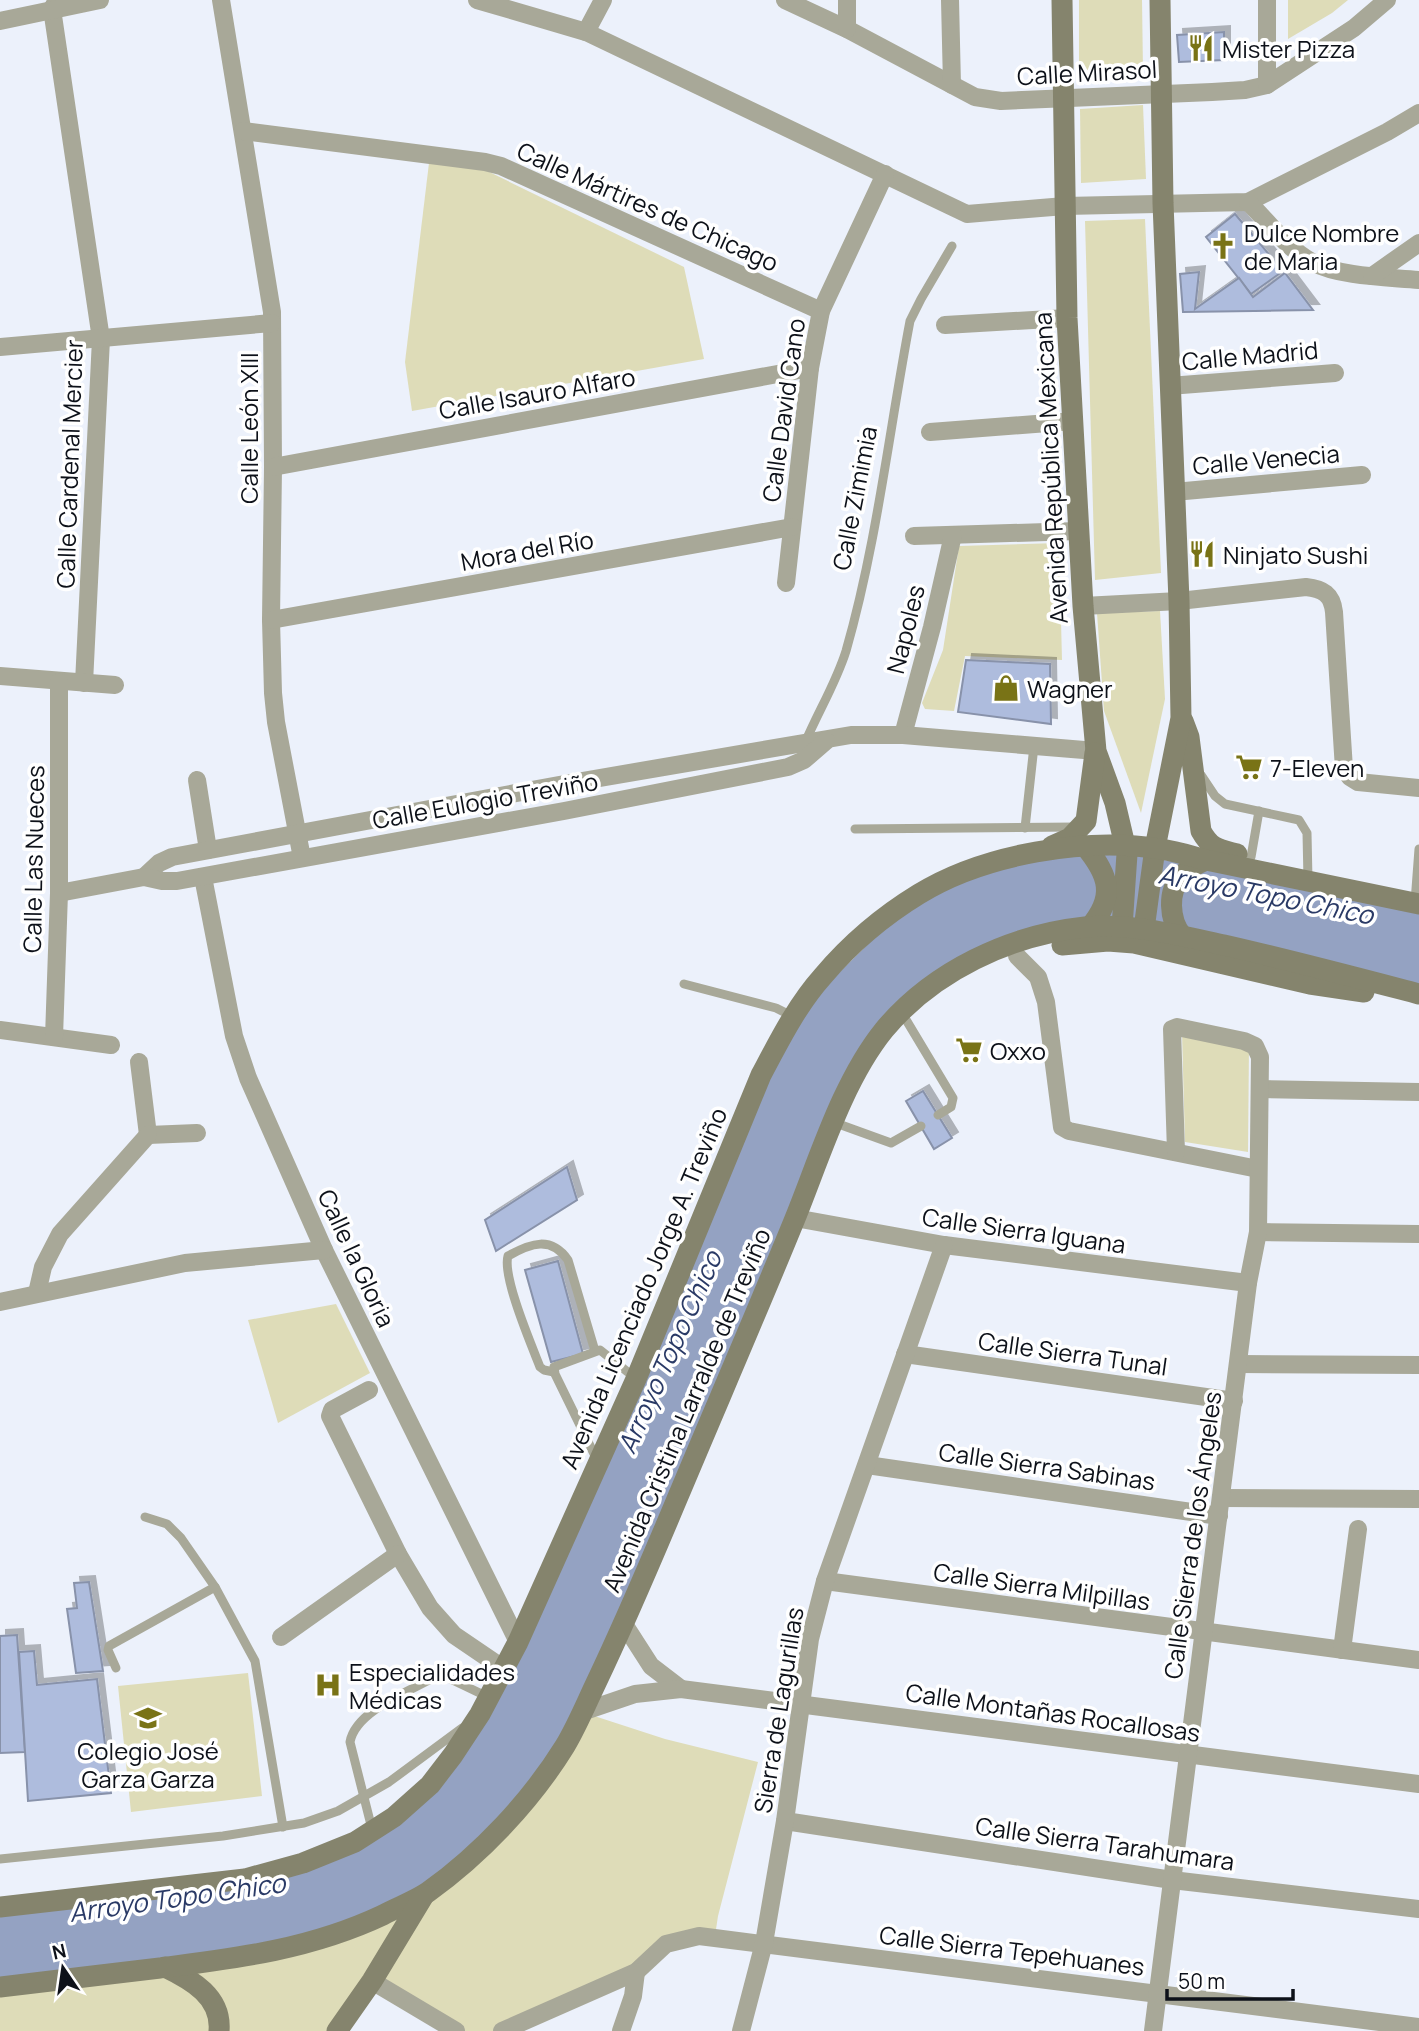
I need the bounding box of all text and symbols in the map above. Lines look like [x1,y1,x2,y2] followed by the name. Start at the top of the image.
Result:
[1222,32,1355,65] place label: Mister Pizza
[1186,33,1216,63] restaurant icon: Mister Pizza
[1016,52,1158,92] street label: Calle Mirasol
[512,133,784,279] street label: Calle Mártires de Chicago
[1244,216,1399,277] place label: Dulce Nombre de Maria
[1208,231,1238,261] church icon: Dulce Nombre de Maria
[1025,311,1075,625] street label: Avenida República Mexicana
[754,316,812,504] street label: Calle David Cano
[1180,333,1320,377] street label: Calle Madrid
[48,339,90,589] street label: Calle Cardenal Mercier
[232,352,265,504] street label: Calle León XIII
[436,360,638,426] street label: Calle Isauro Alfaro
[824,423,884,573] street label: Calle Zimimia
[1191,436,1341,482] street label: Calle Venecia
[458,522,596,578] street label: Mora del Río
[1223,538,1368,571] place label: Ninjato Sushi
[1187,539,1217,569] restaurant icon: Ninjato Sushi
[878,581,932,677] street label: Napoles
[1027,672,1113,705] place label: Wagner
[991,673,1021,703] shop icon: Wagner
[1270,751,1364,784] place label: 7-Eleven
[1234,752,1264,782] supermarket icon: 7-Eleven
[370,764,600,836] street label: Calle Eulogio Treviño
[15,765,51,953] street label: Calle Las Nueces
[1156,856,1378,933] water label: Arroyo Topo Chico
[990,1034,1046,1067] place label: Oxxo
[954,1035,984,1065] supermarket icon: Oxxo
[552,1102,734,1474] street label: Avenida Licenciado Jorge A. Treviño
[311,1184,403,1332] street label: Calle la Gloria
[920,1199,1128,1261] street label: Calle Sierra Iguana
[594,1223,778,1597] street label: Avenida Cristina Larralde de Treviño
[608,1244,730,1459] water label: Arroyo Topo Chico
[976,1323,1170,1383] street label: Calle Sierra Tunal
[1155,1389,1229,1681] street label: Calle Sierra de los Ángeles
[937,1434,1157,1498] street label: Calle Sierra Sabinas
[932,1554,1152,1618] street label: Calle Sierra Milpillas
[745,1605,811,1815] street label: Sierra de Lagurillas
[349,1655,515,1716] place label: Especialidades Médicas
[313,1670,343,1700] hospital icon: Especialidades Médicas
[904,1675,1202,1749] street label: Calle Montañas Rocallosas
[133,1703,163,1733] school or university icon: Colegio José Garza Garza
[77,1734,219,1795] place label: Colegio José Garza Garza
[973,1808,1237,1878] street label: Calle Sierra Tarahumara
[67,1864,289,1930] water label: Arroyo Topo Chico
[878,1917,1146,1983] street label: Calle Sierra Tepehuanes
[28,1933,98,2003] north arrow
[50,1937,69,1966] text: N
[1167,1958,1293,2002] scale bar
[1178,1967,1225,1995] text: 50 m

